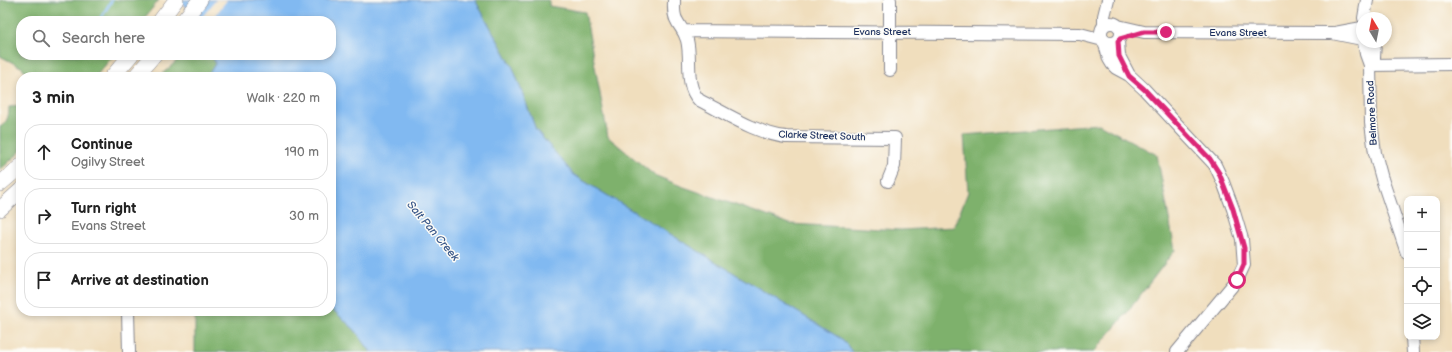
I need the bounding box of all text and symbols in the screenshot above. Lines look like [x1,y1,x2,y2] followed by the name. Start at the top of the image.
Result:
[1356,12,1392,48] north arrow
[16,16,336,60] search box
[1157,23,1175,41] route end
[853,26,911,38] street label: Evans Street
[30,27,52,49] icon: search
[1209,27,1267,39] street label: Evans Street
[62,29,145,48] text: Search here
[1364,80,1380,146] street label: Belmore Road
[32,88,75,108] text: 3 min
[247,90,320,106] text: Walk · 220 m
[778,128,866,144] street label: Clarke Street South
[71,135,133,154] text: Continue
[33,141,55,163] icon: ahead
[285,144,319,160] text: 190 m
[71,154,145,170] text: Ogilvy Street
[1404,196,1440,340] map controls
[1404,196,1440,232] button: +
[404,198,462,264] water label: Salt Pan Creek
[71,199,136,218] text: Turn right
[33,205,55,227] icon: right
[289,208,319,224] text: 30 m
[71,218,146,234] text: Evans Street
[1404,232,1440,268] button: −
[1404,268,1440,304] button: locate
[33,269,55,291] icon: arrive
[71,271,209,290] text: Arrive at destination
[1228,271,1246,289] route start
[1404,304,1440,340] button: layers

